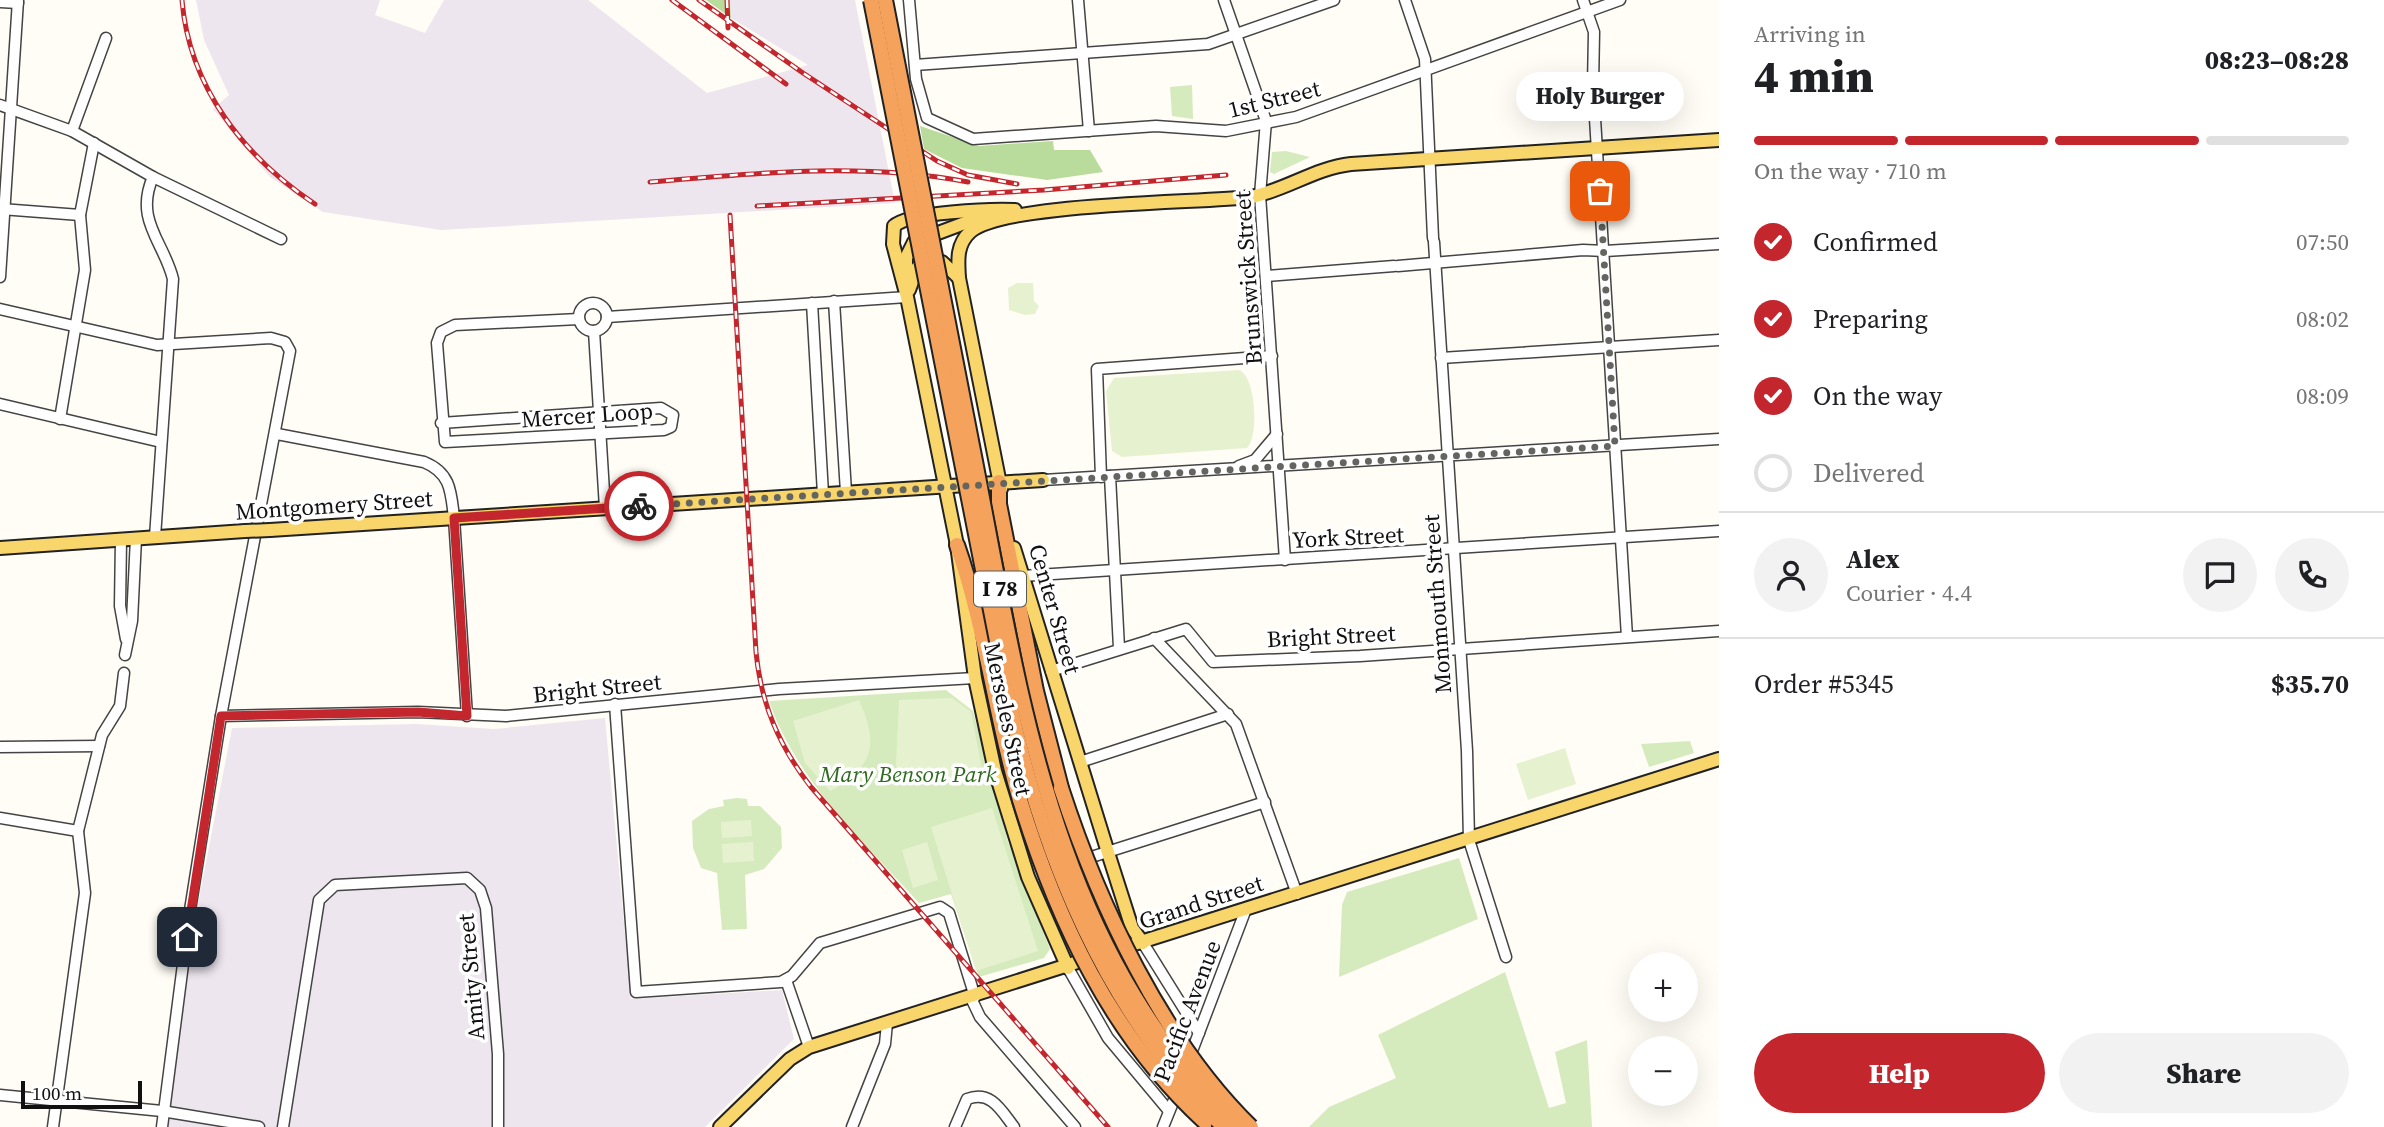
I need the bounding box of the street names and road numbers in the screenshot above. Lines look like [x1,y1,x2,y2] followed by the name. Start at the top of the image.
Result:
[1225,72,1324,126] street label: 1st Street
[1226,189,1270,366] street label: Brunswick Street
[520,394,654,436] street label: Mercer Loop
[234,482,434,528] street label: Montgomery Street
[1415,513,1459,695] street label: Monmouth Street
[1291,518,1405,556] street label: York Street
[1021,540,1089,678] street label: Center Street
[974,572,1026,606] road number: I 78
[1266,617,1397,655] street label: Bright Street
[976,639,1040,799] street label: Merseles Street
[531,665,663,711] street label: Bright Street
[1135,867,1268,937] street label: Grand Street
[449,912,492,1042] street label: Amity Street
[1145,936,1229,1086] street label: Pacific Avenue

